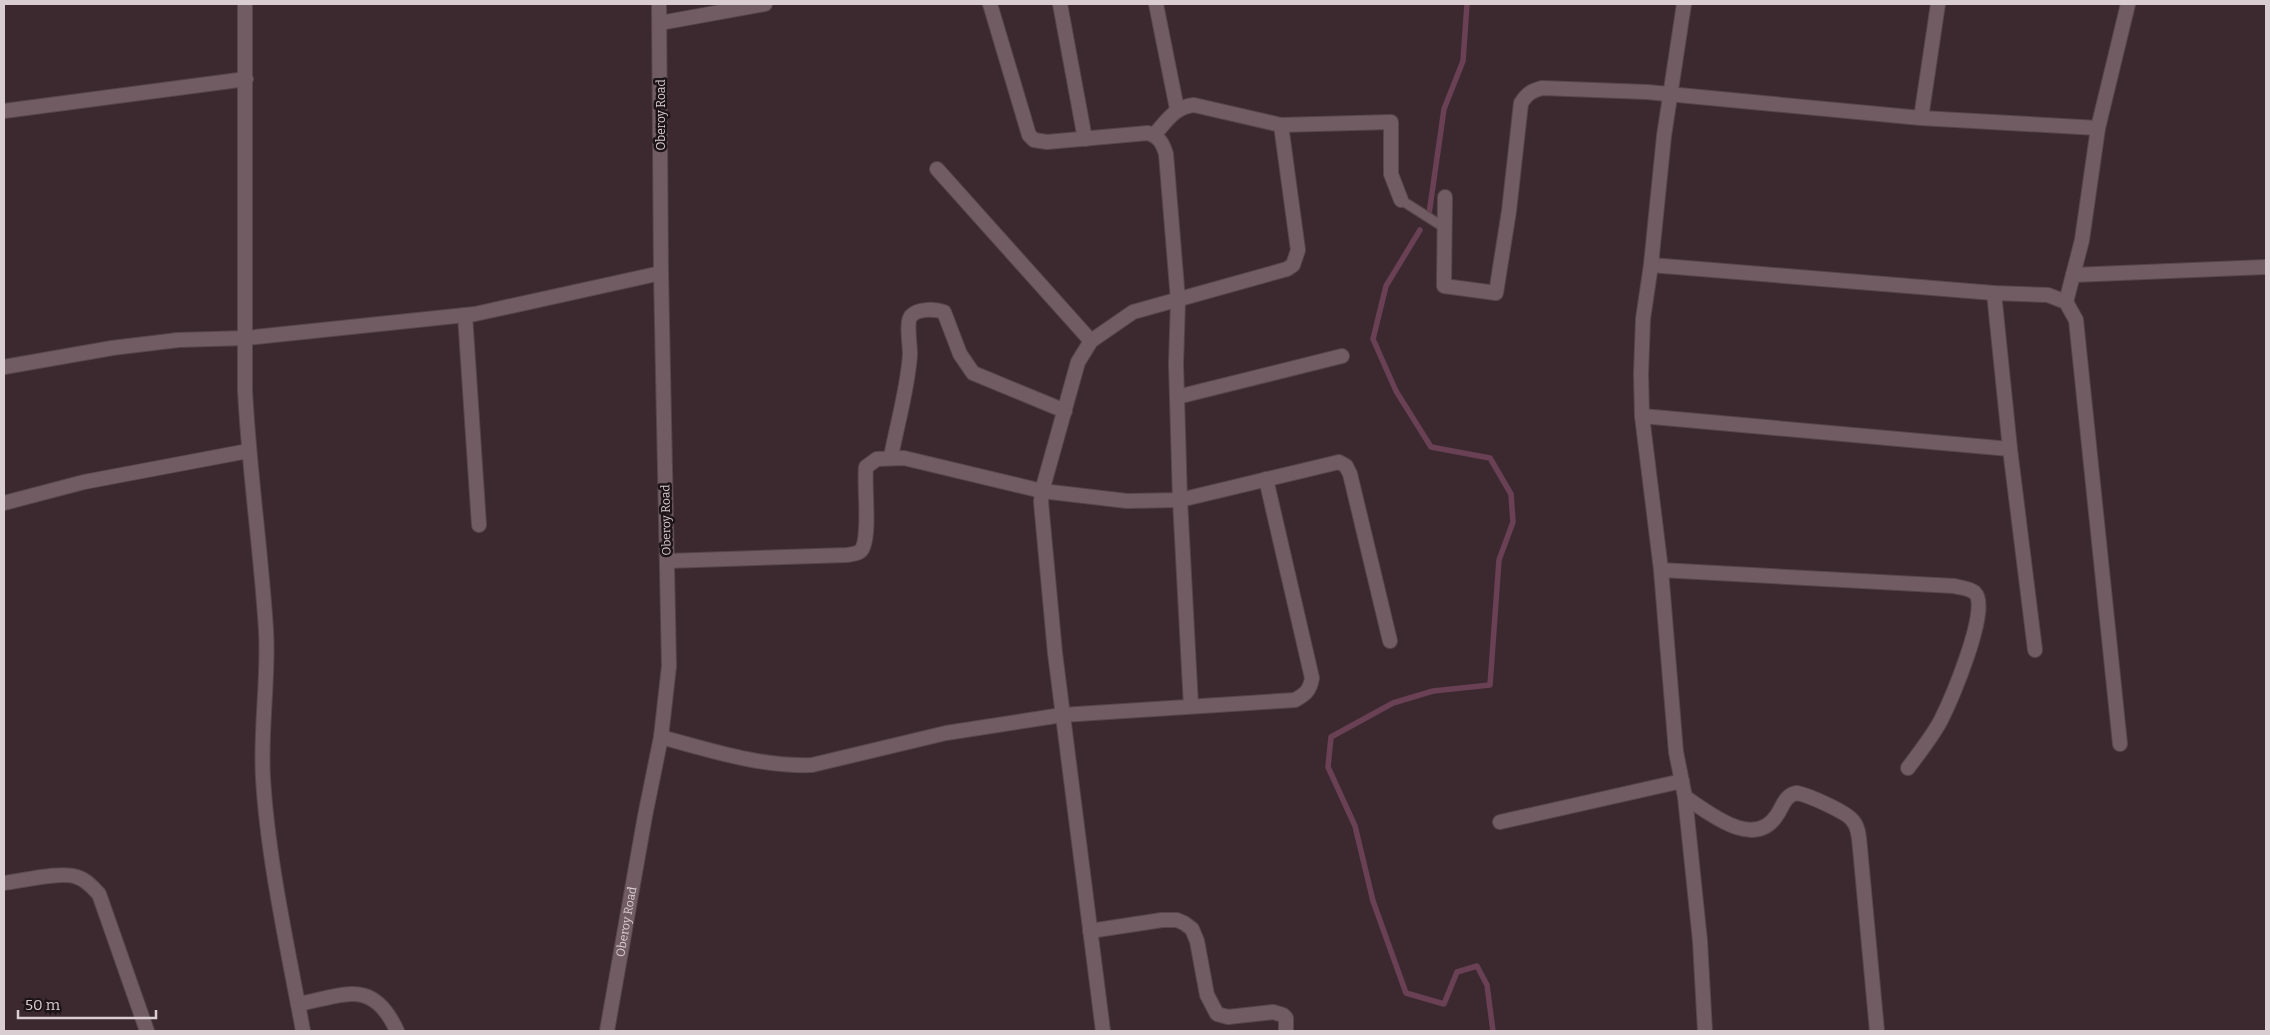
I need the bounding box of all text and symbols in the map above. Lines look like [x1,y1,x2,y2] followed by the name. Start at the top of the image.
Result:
[654,79,668,151] street label: Oberoy Road
[658,484,674,556] street label: Oberoy Road
[613,885,639,958] street label: Oberoy Road
[18,988,155,1020] scale bar
[25,996,61,1014] text: 50 m

